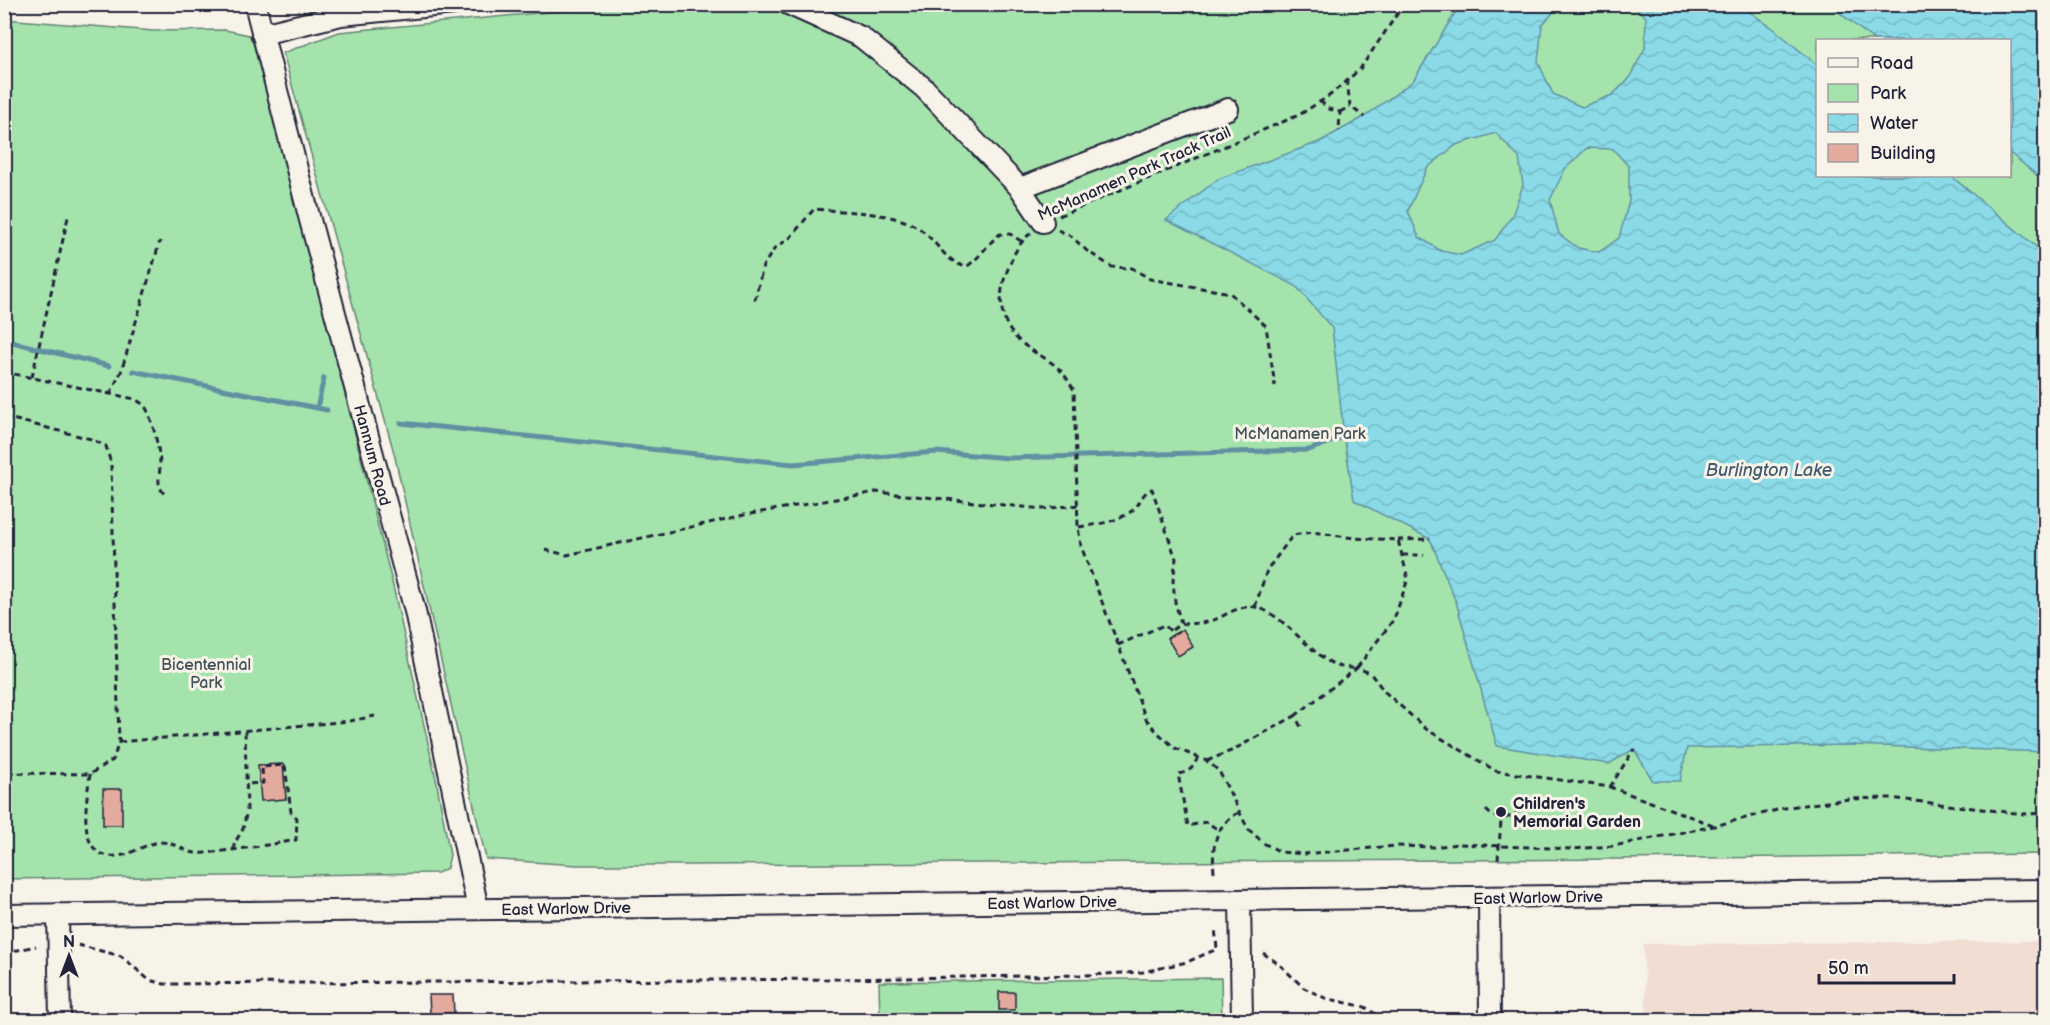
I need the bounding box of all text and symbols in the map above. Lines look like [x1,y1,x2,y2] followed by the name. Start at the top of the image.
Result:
[1816,39,2011,177] legend
[1870,53,1914,74] text: Road
[1870,83,1906,104] text: Park
[1870,113,1918,134] text: Water
[1035,123,1234,226] street label: McManamen Park Track Trail
[1870,143,1936,164] text: Building
[349,403,394,508] street label: Hannum Road
[1234,425,1366,444] park label: McManamen Park
[1706,460,1832,481] water label: Burlington Lake
[161,656,251,693] park label: Bicentennial Park
[1513,795,1641,832] place label: Children's Memorial Garden
[1494,805,1508,819] marker: Children's Memorial Garden
[1473,888,1604,909] street label: East Warlow Drive
[987,893,1118,914] street label: East Warlow Drive
[501,899,632,920] street label: East Warlow Drive
[39,926,99,986] north arrow
[63,933,75,952] text: N
[1819,947,1954,985] scale bar
[1828,958,1869,979] text: 50 m

